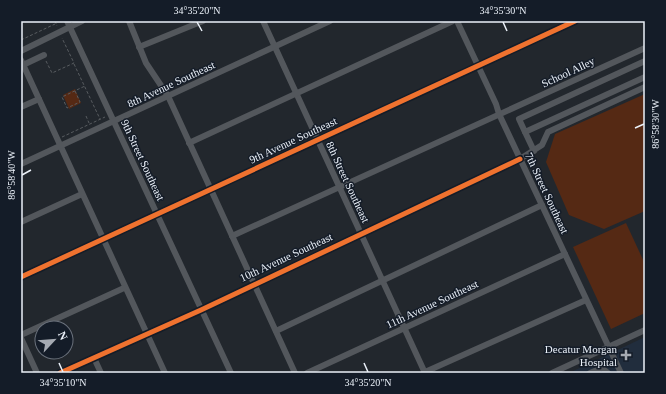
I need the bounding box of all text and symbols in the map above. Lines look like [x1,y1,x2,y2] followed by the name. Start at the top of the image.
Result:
[173,5,221,16] text: 34°35'20"N
[479,5,527,16] text: 34°35'30"N
[540,54,597,90] street label: School Alley
[125,58,217,110] street label: 8th Avenue Southeast
[650,99,661,149] text: 86°58'30"W
[247,114,339,166] street label: 9th Avenue Southeast
[119,118,167,202] street label: 9th Street Southeast
[324,140,372,224] street label: 8th Street Southeast
[6,150,17,200] text: 86°58'40"W
[523,151,571,235] street label: 7th Street Southeast
[238,230,334,284] street label: 10th Avenue Southeast
[384,277,480,331] street label: 11th Avenue Southeast
[34,320,74,360] north arrow
[56,329,70,342] text: N
[545,343,618,368] place label: Decatur Morgan Hospital
[620,349,632,361] marker: Decatur Morgan Hospital
[39,377,87,388] text: 34°35'10"N
[344,377,392,388] text: 34°35'20"N

